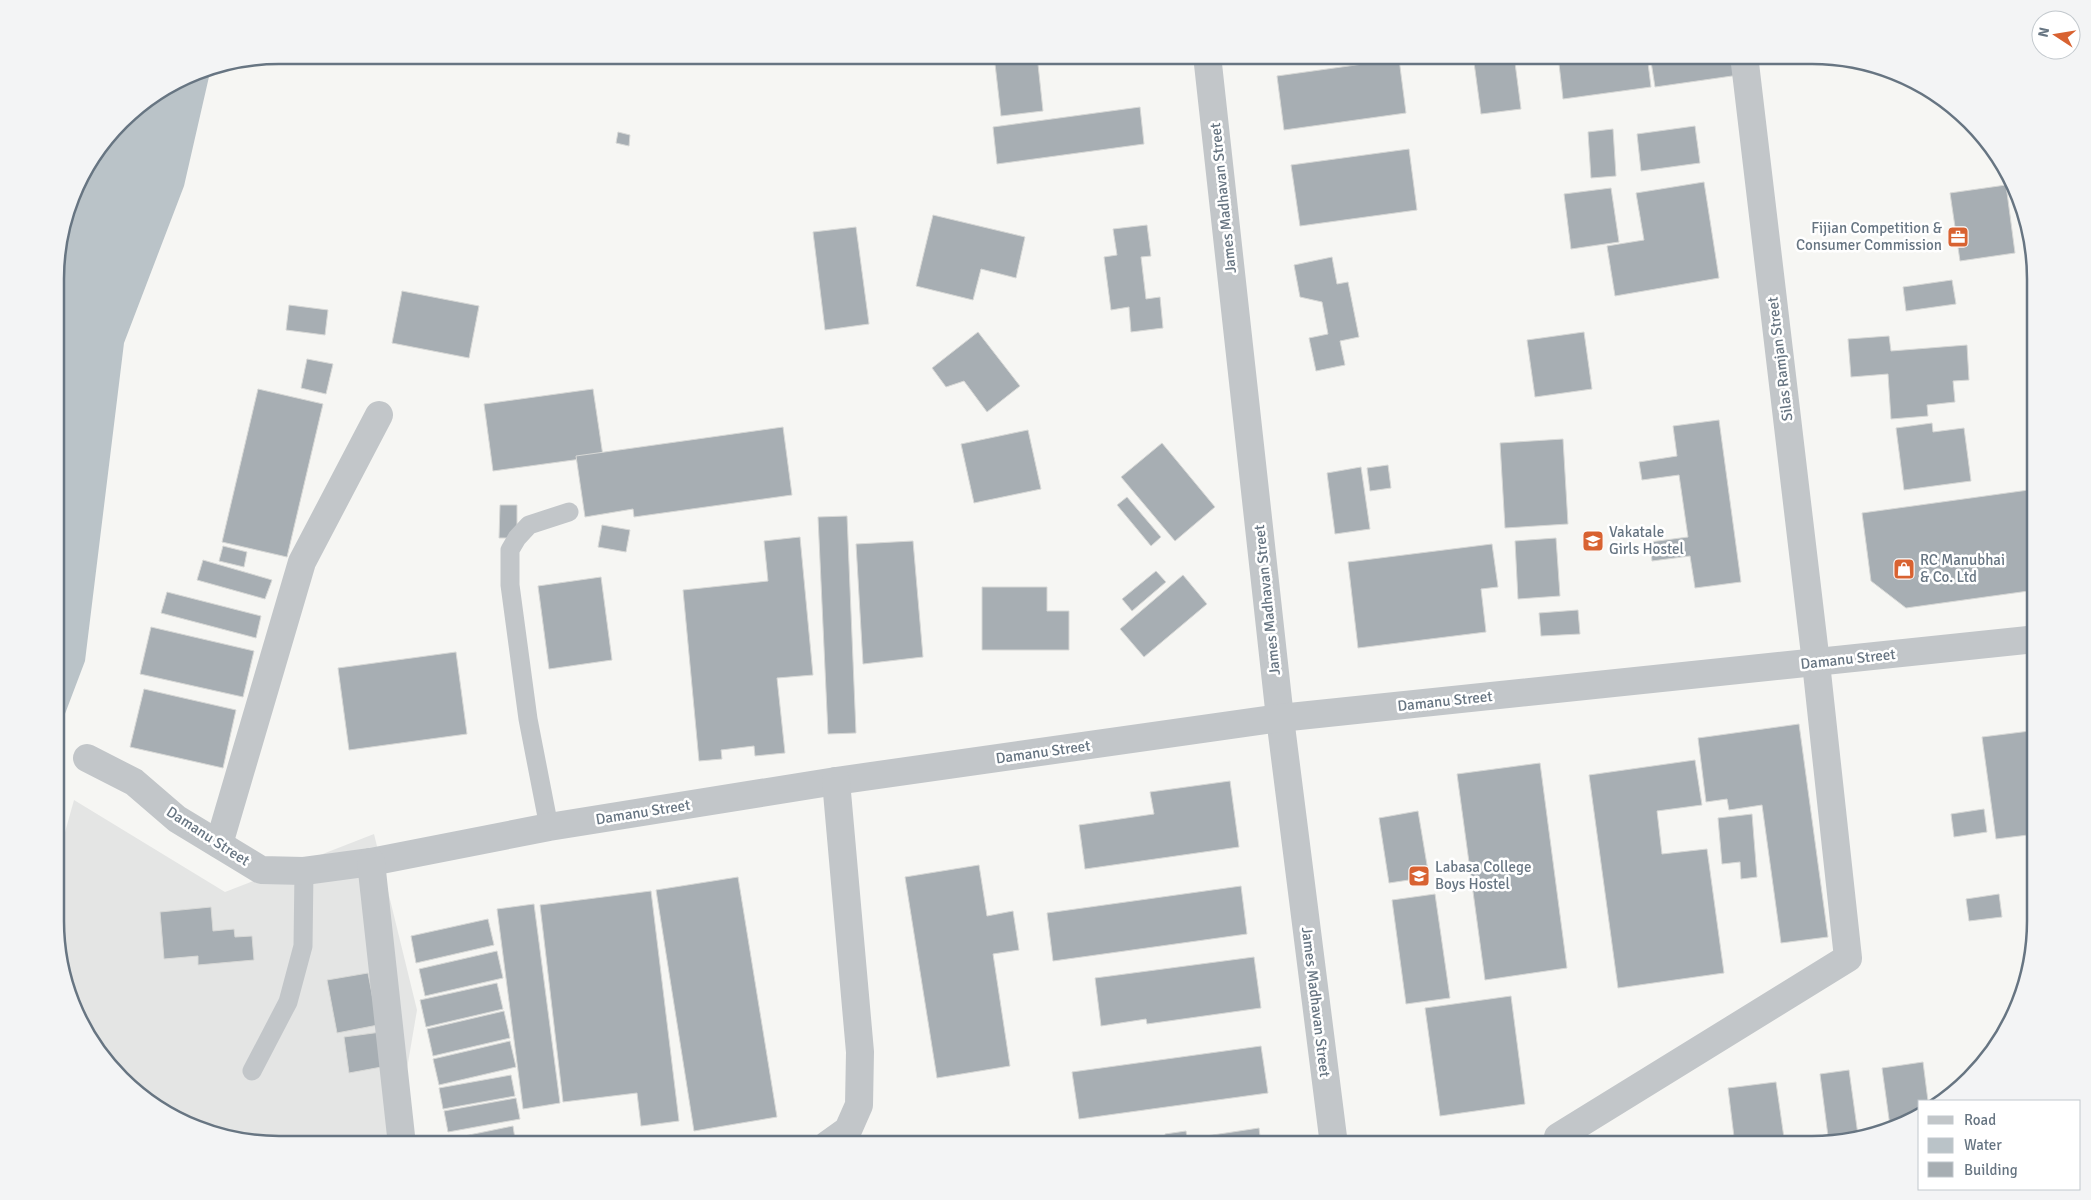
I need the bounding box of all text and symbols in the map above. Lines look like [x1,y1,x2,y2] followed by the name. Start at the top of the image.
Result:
[2031,10,2081,60] north arrow
[2034,26,2053,39] text: N
[1206,122,1240,274] street label: James Madhavan Street
[1796,219,1943,254] place label: Fijian Competition & Consumer Commission
[1946,225,1970,249] office icon: Fijian Competition & Consumer Commission
[1763,296,1797,422] street label: Silas Ramjan Street
[1609,523,1684,558] place label: Vakatale Girls Hostel
[1250,524,1284,676] street label: James Madhavan Street
[1581,529,1605,553] school or university icon: Vakatale Girls Hostel
[1920,551,2005,586] place label: RC Manubhai & Co. Ltd
[1892,557,1916,581] shop icon: RC Manubhai & Co. Ltd
[1800,645,1896,673] street label: Damanu Street
[1397,687,1493,715] street label: Damanu Street
[994,736,1092,768] street label: Damanu Street
[594,796,692,828] street label: Damanu Street
[163,802,253,870] street label: Damanu Street
[1435,858,1531,893] place label: Labasa College Boys Hostel
[1407,864,1431,888] school or university icon: Labasa College Boys Hostel
[1298,926,1334,1078] street label: James Madhavan Street
[1918,1100,2081,1190] legend
[1964,1111,1996,1129] text: Road
[1964,1136,2002,1154] text: Water
[1964,1161,2018,1179] text: Building

